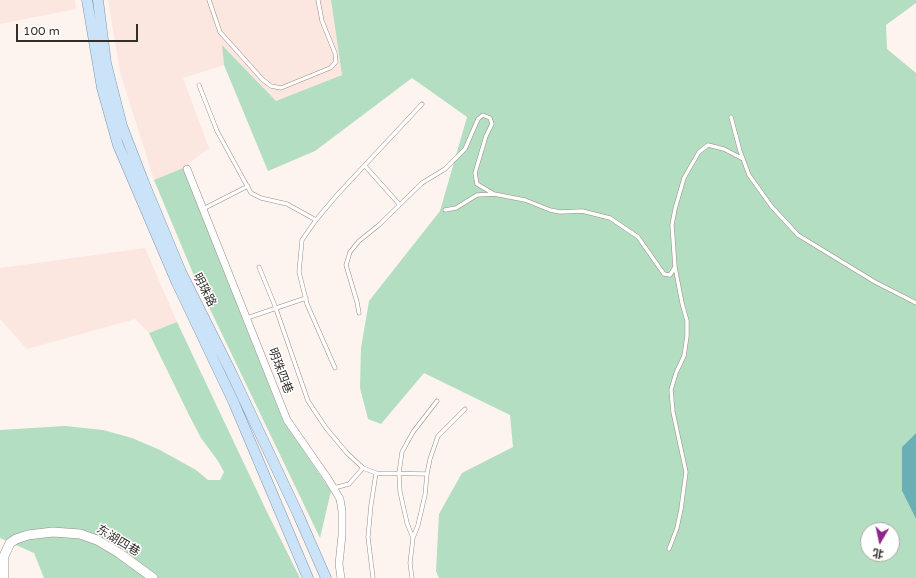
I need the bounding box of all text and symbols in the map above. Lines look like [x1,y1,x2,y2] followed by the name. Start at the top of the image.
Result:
[18,16,140,42] scale bar
[23,24,60,38] text: 100 m
[189,271,219,309] street label: 明珠路
[265,346,295,396] street label: 明珠四巷
[94,522,142,560] street label: 东湖四巷
[860,522,900,562] north arrow
[872,546,885,561] text: 北

